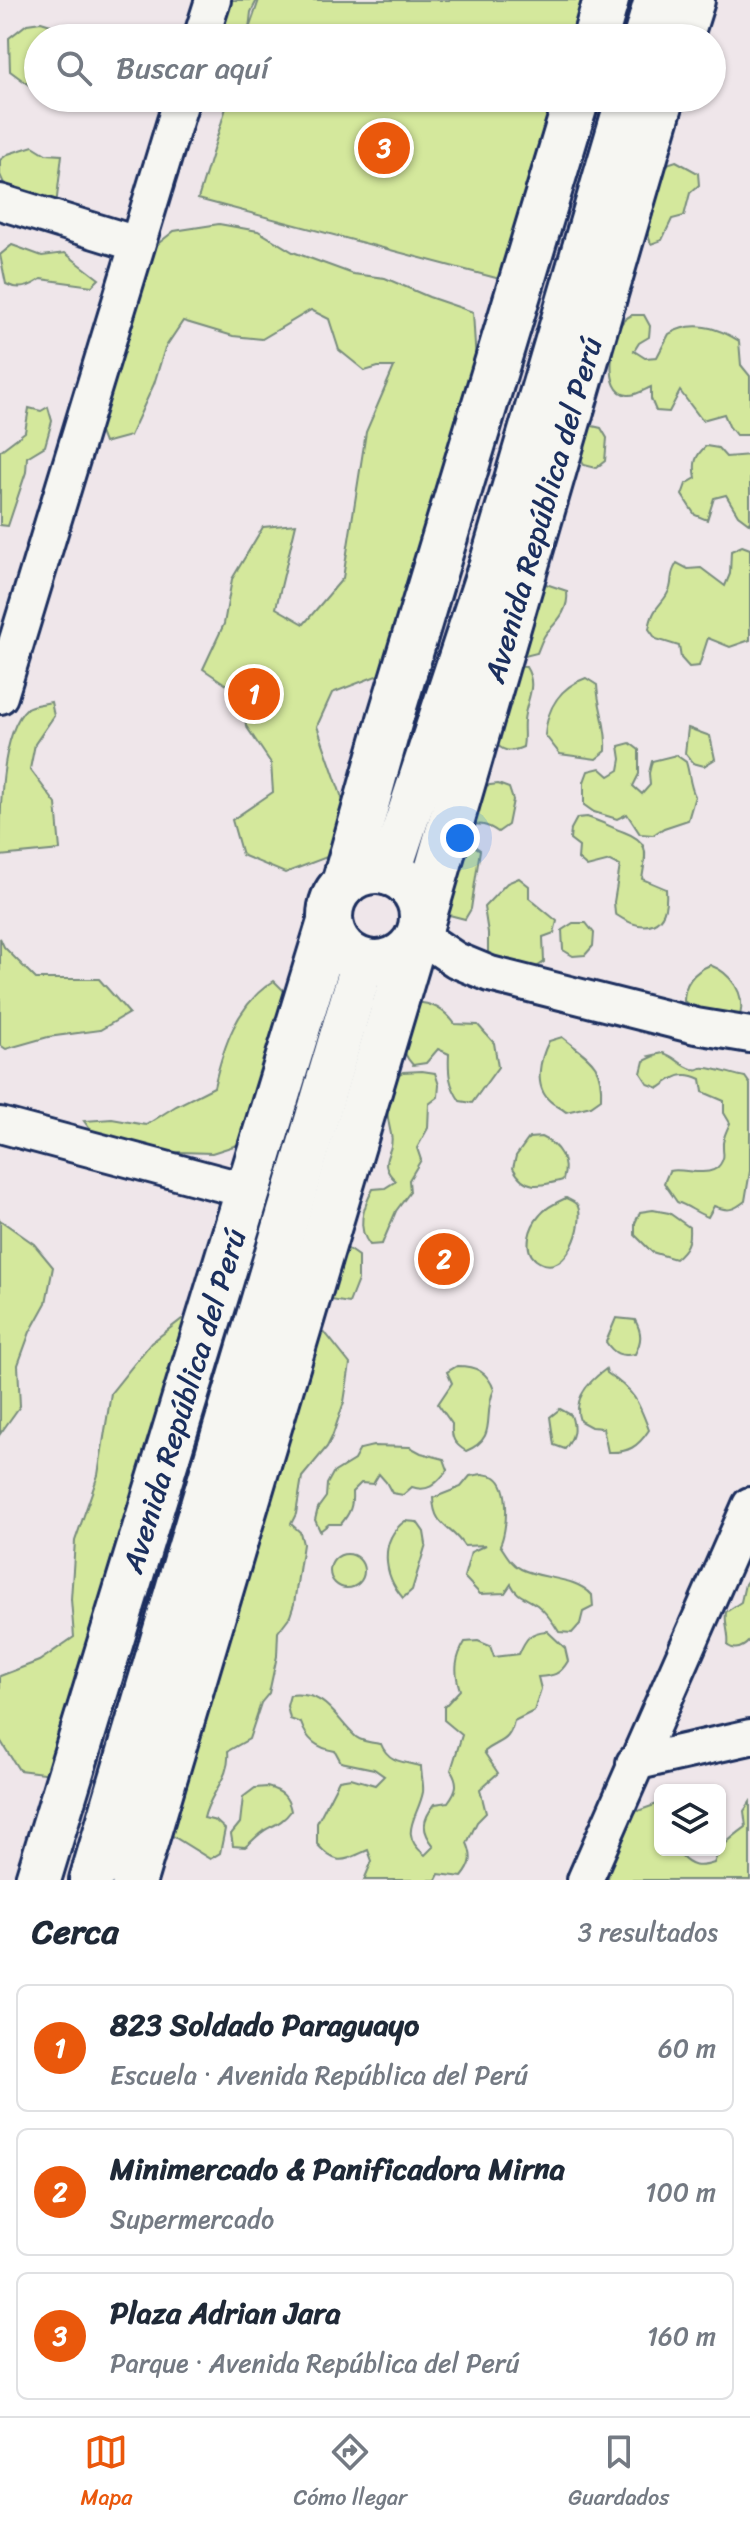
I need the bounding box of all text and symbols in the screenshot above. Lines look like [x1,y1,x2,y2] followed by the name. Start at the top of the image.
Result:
[24,24,726,112] search box
[116,41,269,95] text: Buscar aquí
[52,46,96,90] icon: search
[358,118,410,178] pin: 3
[467,330,619,690] street label: Avenida República del Perú
[228,664,280,724] pin: 1
[440,818,480,858] your location
[106,1221,262,1581] street label: Avenida República del Perú
[418,1229,470,1289] pin: 2
[654,1784,726,1856] map controls
[654,1784,726,1856] button: layers
[32,1902,119,1962] text: Cerca
[578,1909,718,1955] text: 3 resultados
[110,1998,419,2052] text: 823 Soldado Paraguayo
[54,2025,66,2071] text: 1
[658,2025,716,2071] text: 60 m
[110,2052,528,2098] text: Escuela · Avenida República del Perú
[110,2142,565,2196] text: Minimercado & Panificadora Mirna
[52,2169,68,2215] text: 2
[645,2169,716,2215] text: 100 m
[110,2196,274,2242] text: Supermercado
[110,2286,341,2340] text: Plaza Adrian Jara
[53,2313,67,2359] text: 3
[647,2313,716,2359] text: 160 m
[110,2340,519,2386] text: Parque · Avenida República del Perú
[81,2430,132,2517] tab: Mapa
[293,2430,407,2517] tab: Cómo llegar
[568,2430,669,2517] tab: Guardados

